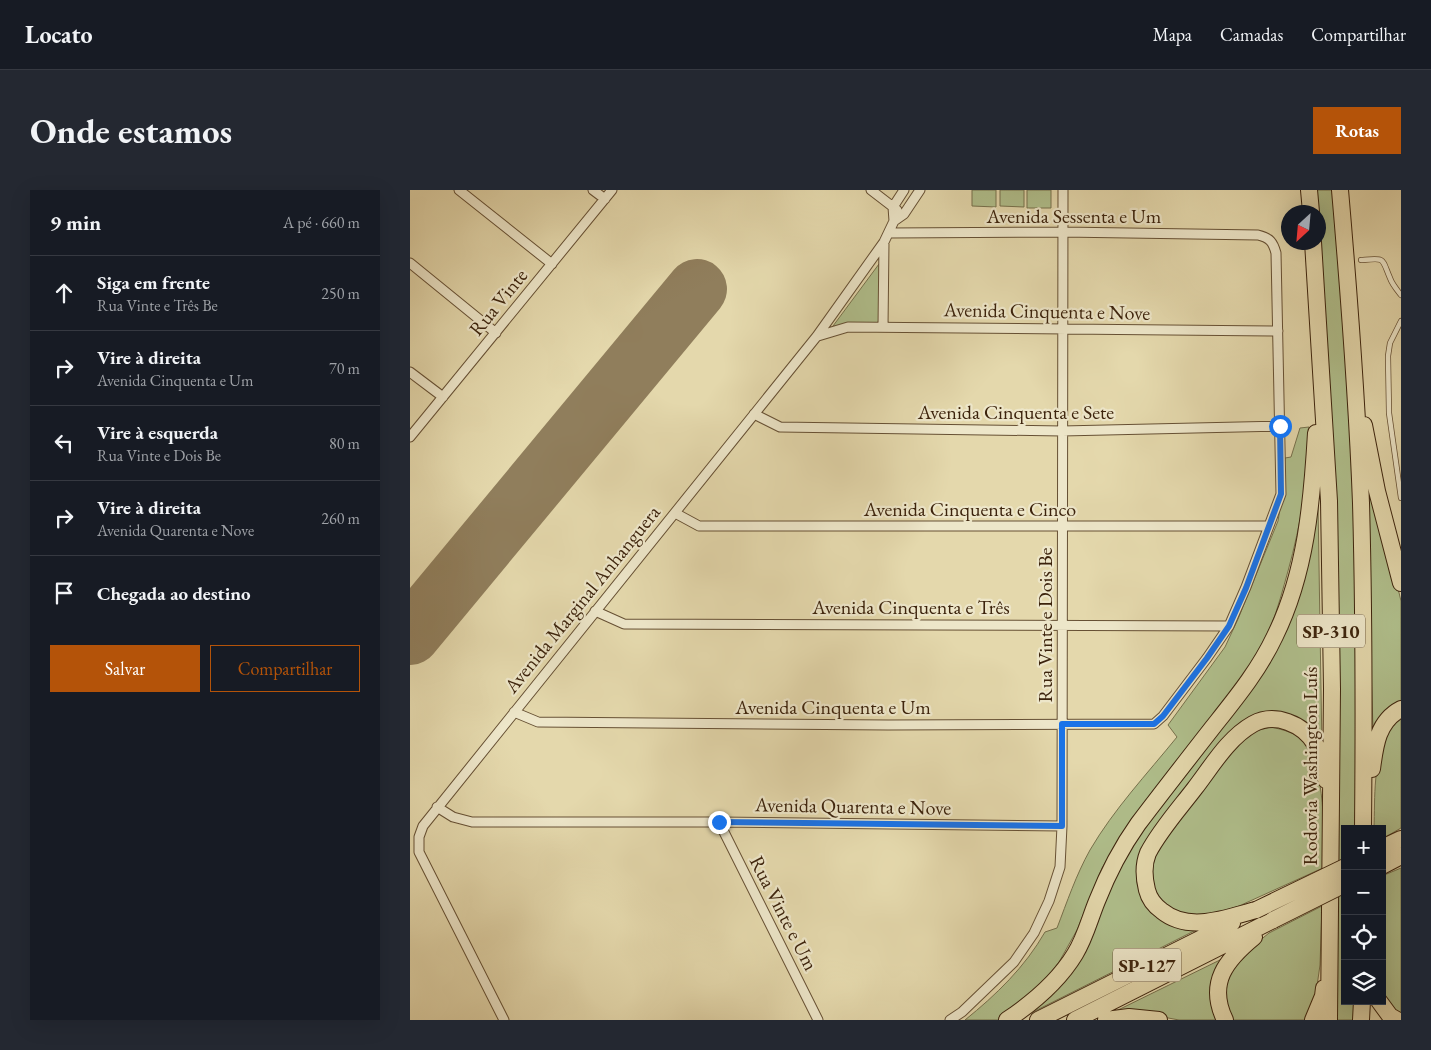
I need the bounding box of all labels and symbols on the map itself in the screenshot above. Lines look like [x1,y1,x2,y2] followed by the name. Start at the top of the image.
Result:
[986,203,1162,229] street label: Avenida Sessenta e Um
[1281,205,1326,250] north arrow
[463,263,533,341] street label: Rua Vinte
[942,296,1151,326] street label: Avenida Cinquenta e Nove
[917,399,1114,425] street label: Avenida Cinquenta e Sete
[1269,415,1292,438] route start
[863,496,1076,522] street label: Avenida Cinquenta e Cinco
[498,500,666,699] street label: Avenida Marginal Anhanguera
[1032,547,1058,703] street label: Rua Vinte e Dois Be
[811,594,1010,620] street label: Avenida Cinquenta e Três
[1297,614,1365,648] road number: SP-310
[1297,666,1323,866] street label: Rodovia Washington Luís
[734,694,931,720] street label: Avenida Cinquenta e Um
[754,791,952,821] street label: Avenida Quarenta e Nove
[708,811,731,834] route end
[744,851,824,975] street label: Rua Vinte e Um
[1113,948,1181,982] road number: SP-127

